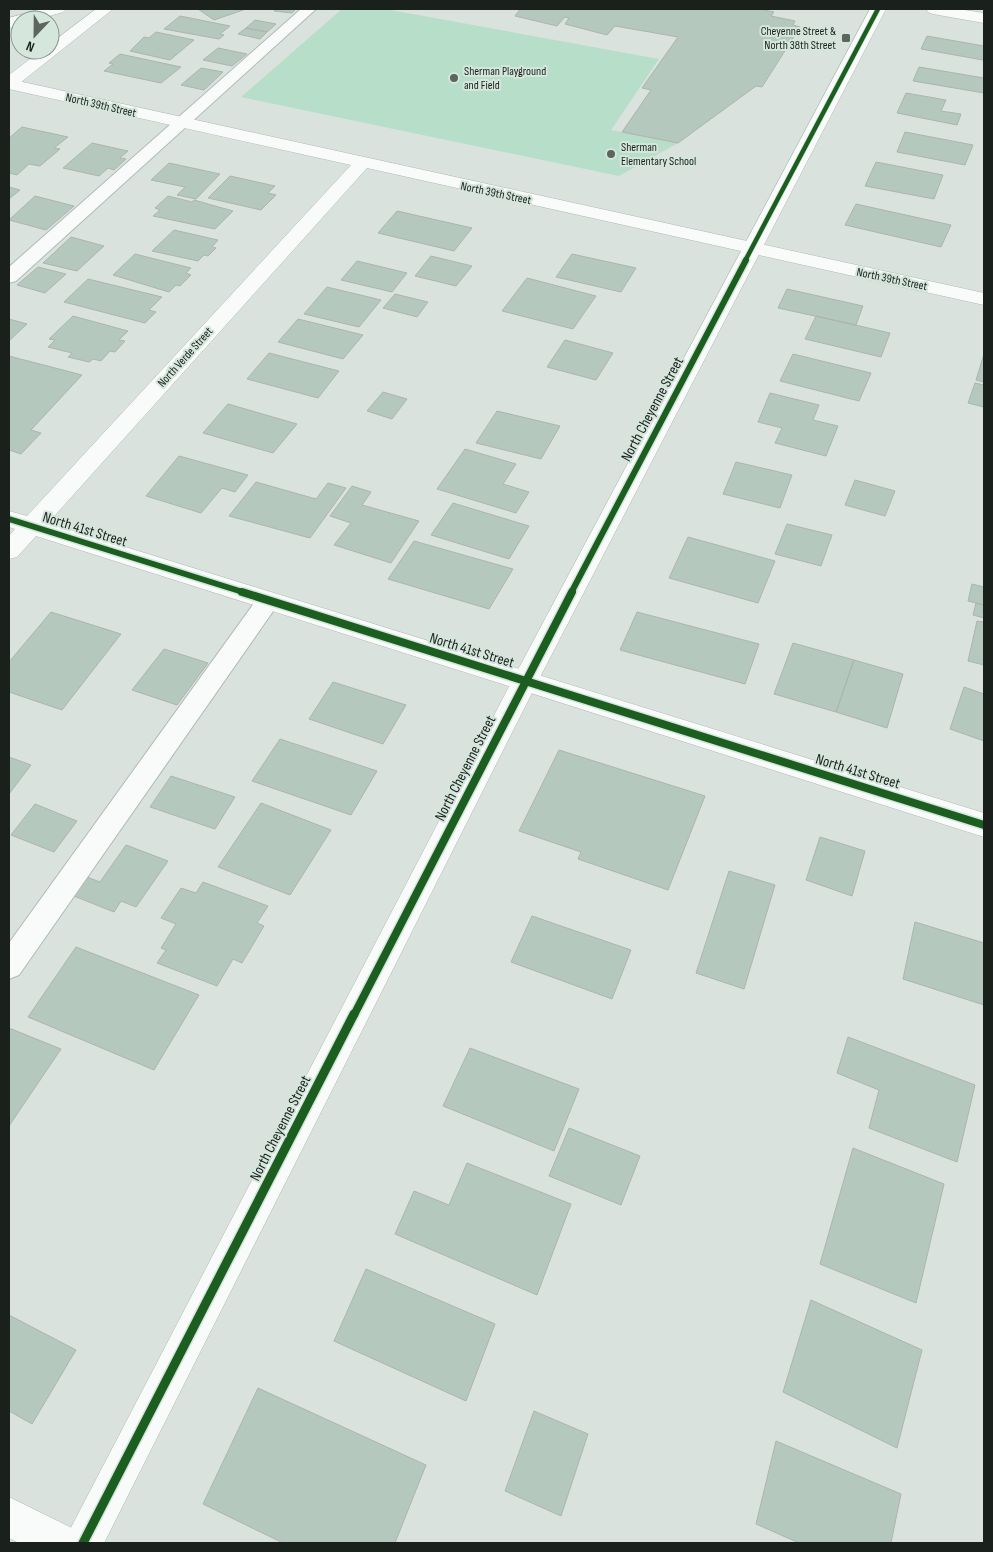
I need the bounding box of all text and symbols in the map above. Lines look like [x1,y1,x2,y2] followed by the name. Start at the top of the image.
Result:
[10,10,60,60] north arrow
[761,24,836,53] place label: Cheyenne Street & North 38th Street
[840,32,852,44] marker: Cheyenne Street & North 38th Street
[24,37,37,56] text: N
[464,64,546,93] place label: Sherman Playground and Field
[448,72,460,84] marker: Sherman Playground and Field
[64,90,138,121] street label: North 39th Street
[621,140,696,169] place label: Sherman Elementary School
[605,148,617,160] marker: Sherman Elementary School
[459,179,533,208] street label: North 39th Street
[855,265,929,294] street label: North 39th Street
[155,324,216,390] street label: North Verde Street
[617,353,688,465] street label: North Cheyenne Street
[40,508,130,551] street label: North 41st Street
[427,629,517,672] street label: North 41st Street
[431,712,500,824] street label: North Cheyenne Street
[813,750,903,793] street label: North 41st Street
[246,1072,315,1184] street label: North Cheyenne Street

